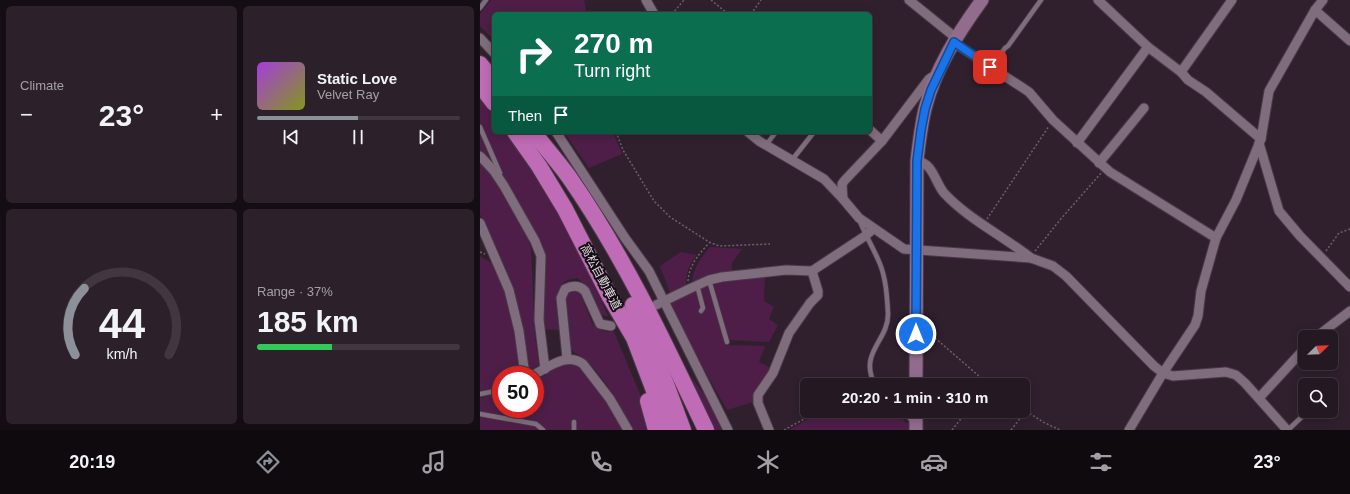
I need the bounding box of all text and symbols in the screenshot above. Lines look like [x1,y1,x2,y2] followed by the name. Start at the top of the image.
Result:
[508,28,560,80] icon: right
[574,28,653,59] text: 270 m
[973,50,1007,84] pin
[979,56,1001,78] icon: arrive
[574,61,650,81] text: Turn right
[317,70,397,87] text: Static Love
[20,78,64,93] text: Climate
[317,87,379,102] text: Velvet Ray
[99,99,144,132] text: 23°
[20,102,33,127] text: −
[210,102,223,127] text: +
[550,104,572,126] icon: arrive
[508,107,542,124] text: Then
[280,126,302,148] icon: previous
[347,126,369,148] icon: pause
[415,126,437,148] icon: next
[578,242,624,312] street label: 高松自動車道
[257,284,333,299] text: Range · 37%
[98,299,145,346] text: 44
[257,305,359,338] text: 185 km
[895,313,937,355] position arrow
[1298,330,1338,370] north arrow
[1298,330,1338,418] map controls
[106,345,137,361] text: km/h
[492,366,544,418] speed limit sign: 50
[1298,378,1338,418] button: search
[842,389,988,406] text: 20:20 · 1 min · 310 m
[254,448,282,476] icon: directions
[420,448,448,476] icon: music
[587,448,615,476] icon: phone
[754,448,782,476] icon: climate
[920,448,948,476] icon: car
[1087,448,1115,476] icon: filters
[69,452,115,472] text: 20:19
[1253,452,1281,472] text: 23°

